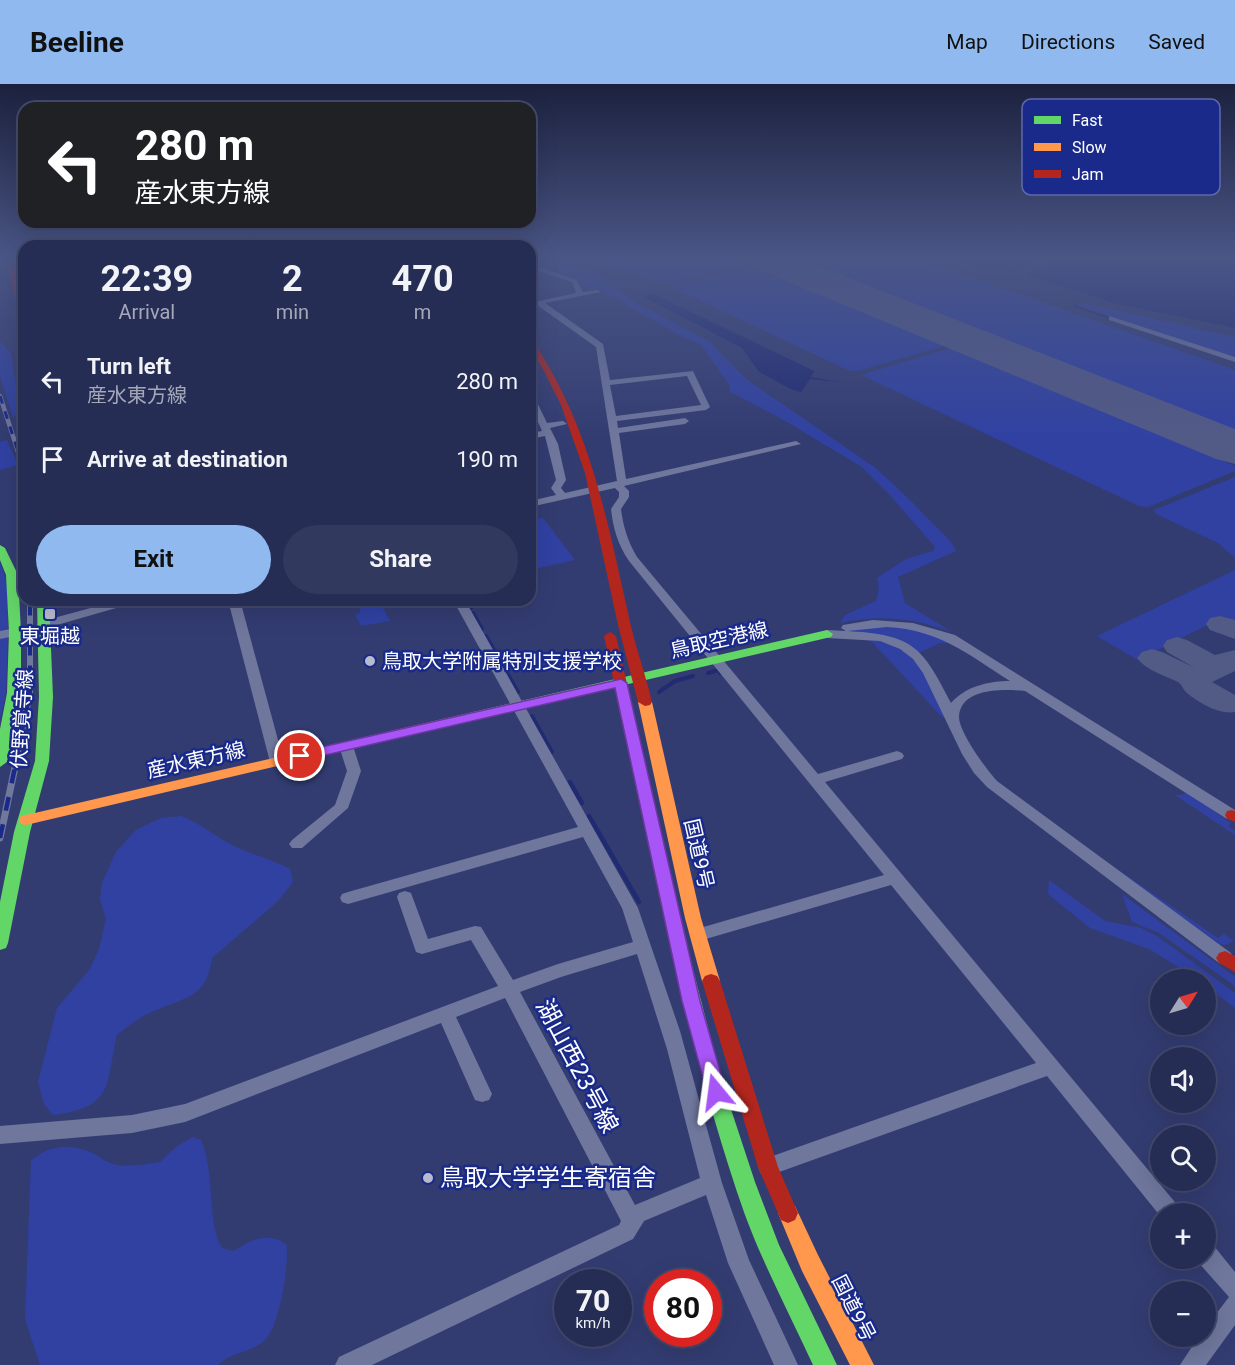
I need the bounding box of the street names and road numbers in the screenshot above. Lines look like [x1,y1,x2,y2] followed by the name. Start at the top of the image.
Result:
[668,617,770,663] street label: 鳥取空港線
[7,668,37,770] street label: 伏野覚寺線
[145,737,247,783] street label: 産水東方線
[679,817,719,891] street label: 国道9号
[530,995,624,1137] street label: 湖山西23号線
[827,1271,881,1345] street label: 国道9号

